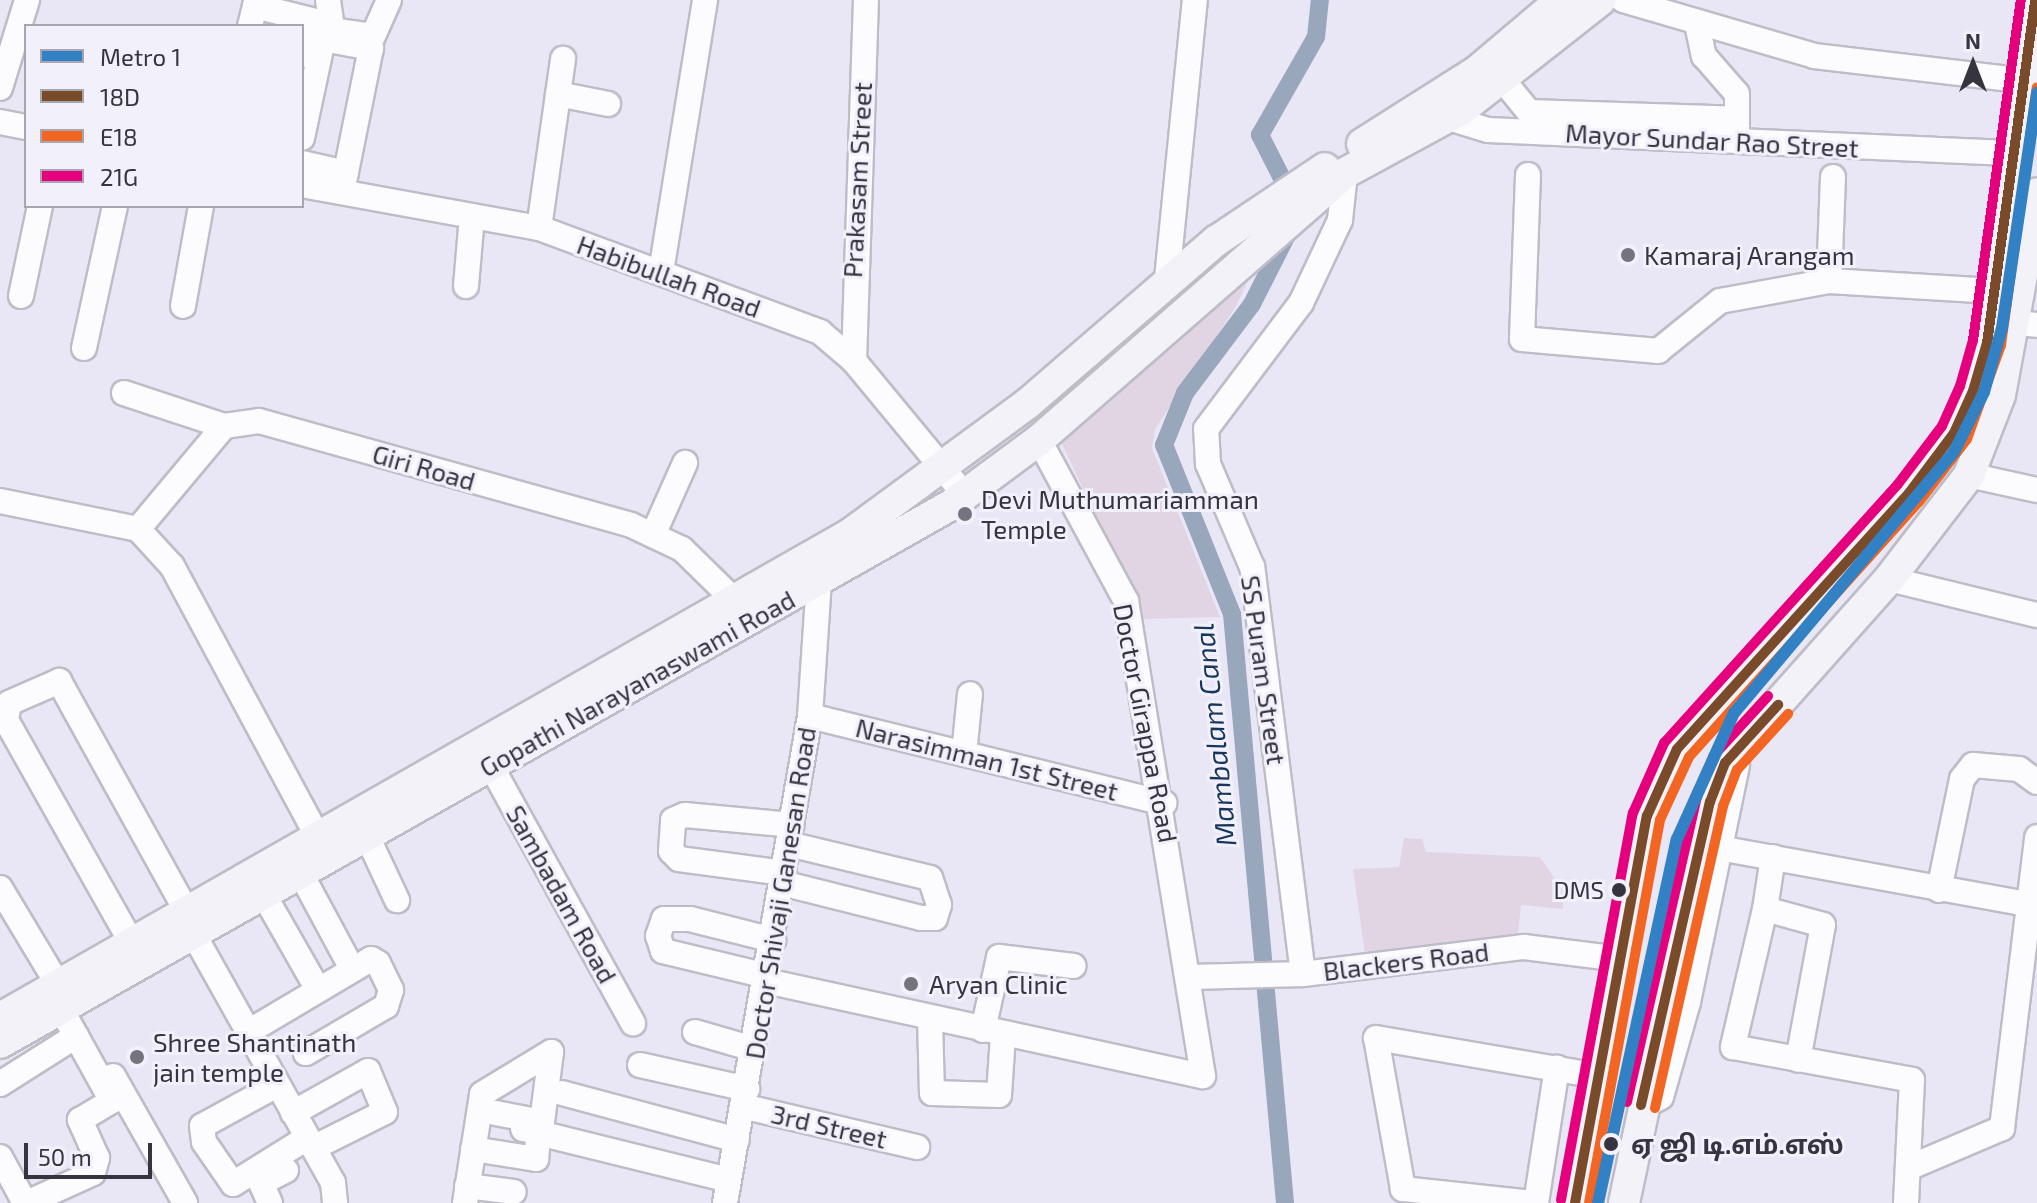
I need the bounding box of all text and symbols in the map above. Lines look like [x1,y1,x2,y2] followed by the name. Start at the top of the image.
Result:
[24,24,304,208] legend
[1933,24,2013,104] north arrow
[1965,27,1981,53] text: N
[100,42,181,71] text: Metro 1
[836,81,878,279] street label: Prakasam Street
[100,82,140,111] text: 18D
[1564,117,1860,163] street label: Mayor Sundar Rao Street
[100,122,138,151] text: E18
[100,162,138,191] text: 21G
[573,228,765,324] street label: Habibullah Road
[1644,239,1855,271] place label: Kamaraj Arangam
[1619,246,1637,264] marker: Kamaraj Arangam
[369,437,479,497] street label: Giri Road
[981,483,1259,544] place label: Devi Muthumariamman Temple
[956,505,974,523] marker: Devi Muthumariamman Temple
[1235,573,1293,767] street label: SS Puram Street
[474,583,800,783] street label: Gopathi Narayanaswami Road
[1107,601,1185,845] street label: Doctor Girappa Road
[1186,622,1242,848] water label: Mambalam Canal
[853,711,1121,807] street label: Narasimman 1st Street
[738,724,822,1062] street label: Doctor Shivaji Ganesan Road
[500,800,624,988] street label: Sambadam Road
[1554,876,1604,904] place label: DMS
[1611,882,1627,898] marker: DMS
[1321,935,1491,987] street label: Blackers Road
[929,968,1068,1000] place label: Aryan Clinic
[900,973,922,995] marker: Aryan Clinic
[153,1026,356,1088] place label: Shree Shantinath jain temple
[128,1048,146,1066] marker: Shree Shantinath jain temple
[768,1098,890,1154] street label: 3rd Street
[28,1127,156,1177] scale bar
[1631,1128,1844,1160] place label: ஏ ஜி டி.எம்.எஸ்
[1598,1131,1624,1157] marker: ஏ ஜி டி.எம்.எஸ்
[38,1142,92,1171] text: 50 m

